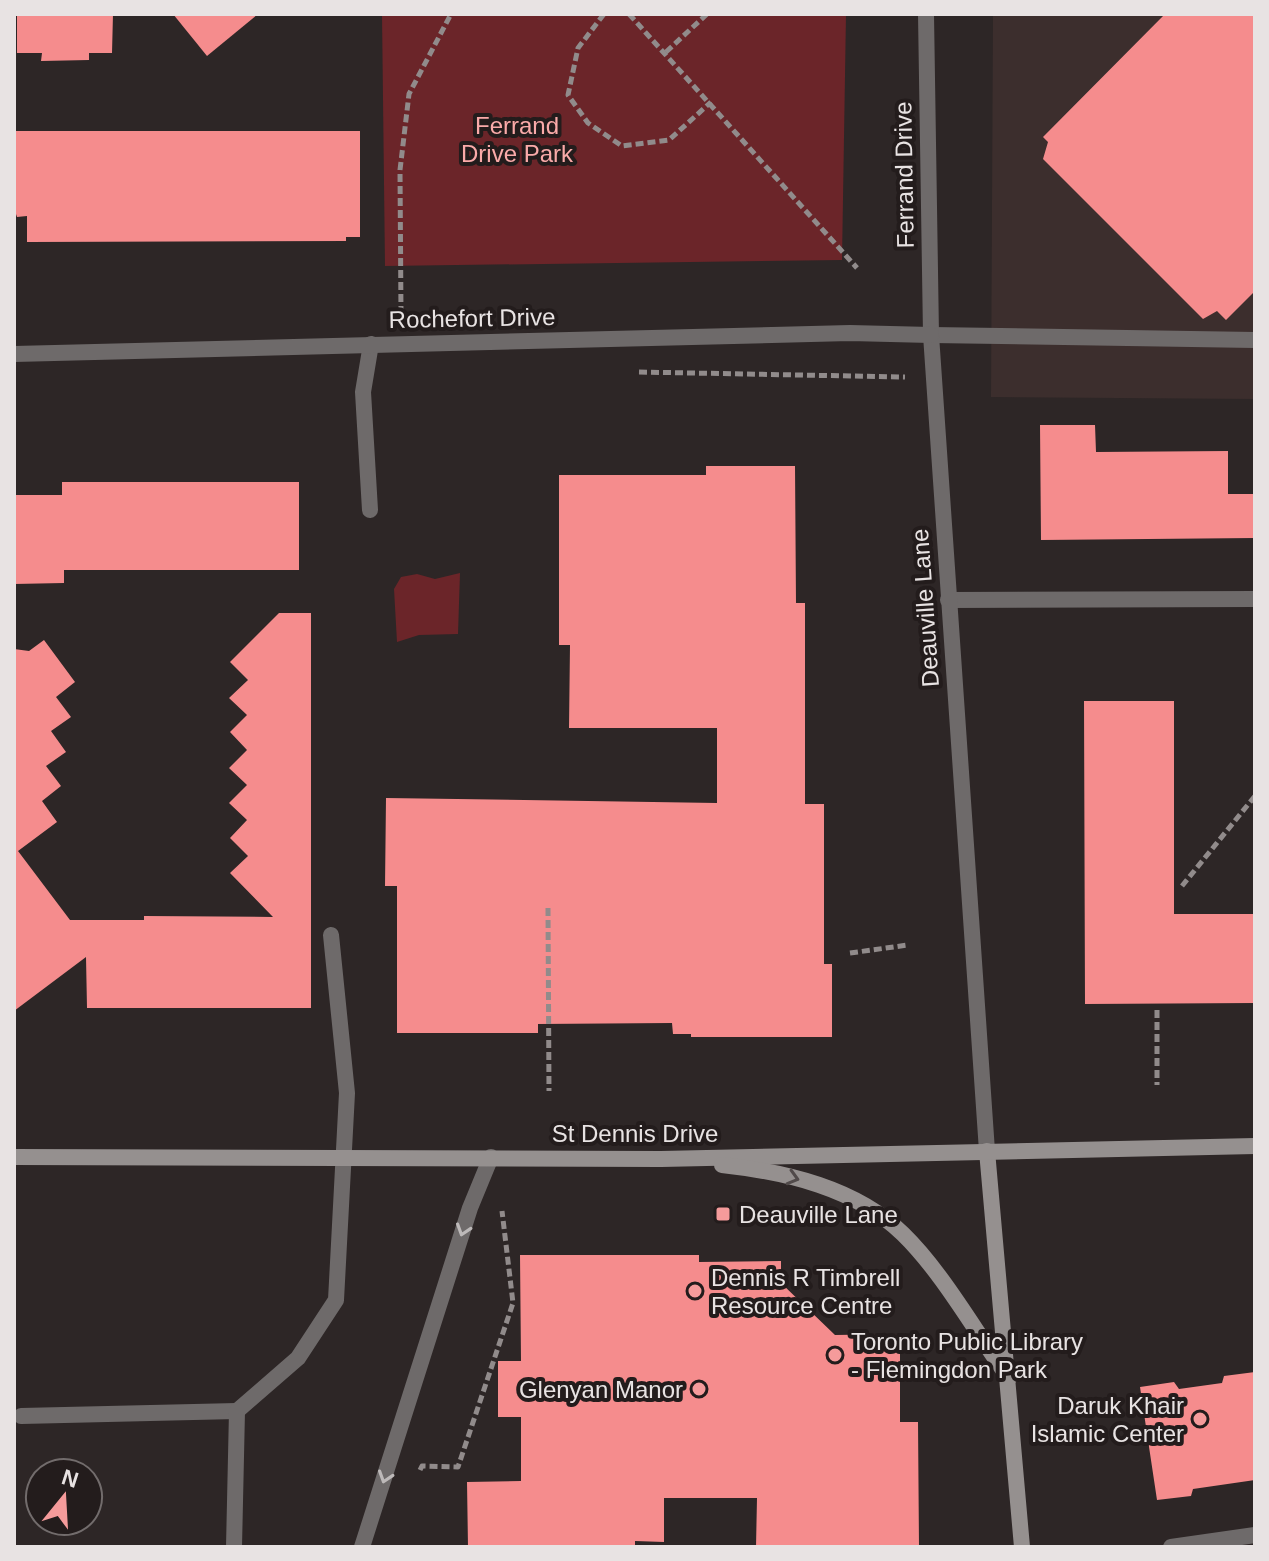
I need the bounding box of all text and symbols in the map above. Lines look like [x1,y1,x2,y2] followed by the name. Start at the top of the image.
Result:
[889,101,919,249] street label: Ferrand Drive
[461,112,574,167] park label: Ferrand Drive Park
[388,303,556,333] street label: Rochefort Drive
[906,528,944,688] street label: Deauville Lane
[552,1120,718,1147] street label: St Dennis Drive
[786,1169,800,1185] one-way arrow
[739,1201,898,1228] place label: Deauville Lane
[714,1205,732,1223] marker: Deauville Lane
[456,1222,472,1236] one-way arrow
[711,1264,900,1319] place label: Dennis R Timbrell Resource Centre
[686,1282,704,1300] marker: Dennis R Timbrell Resource Centre
[851,1328,1083,1383] place label: Toronto Public Library - Flemingdon Park
[826,1346,844,1364] marker: Toronto Public Library - Flemingdon Park
[519,1376,683,1403] place label: Glenyan Manor
[690,1380,708,1398] marker: Glenyan Manor
[1031,1392,1184,1447] place label: Daruk Khair Islamic Center
[1191,1410,1209,1428] marker: Daruk Khair Islamic Center
[24,1457,104,1537] north arrow
[59,1464,81,1493] text: N
[378,1470,394,1484] one-way arrow

